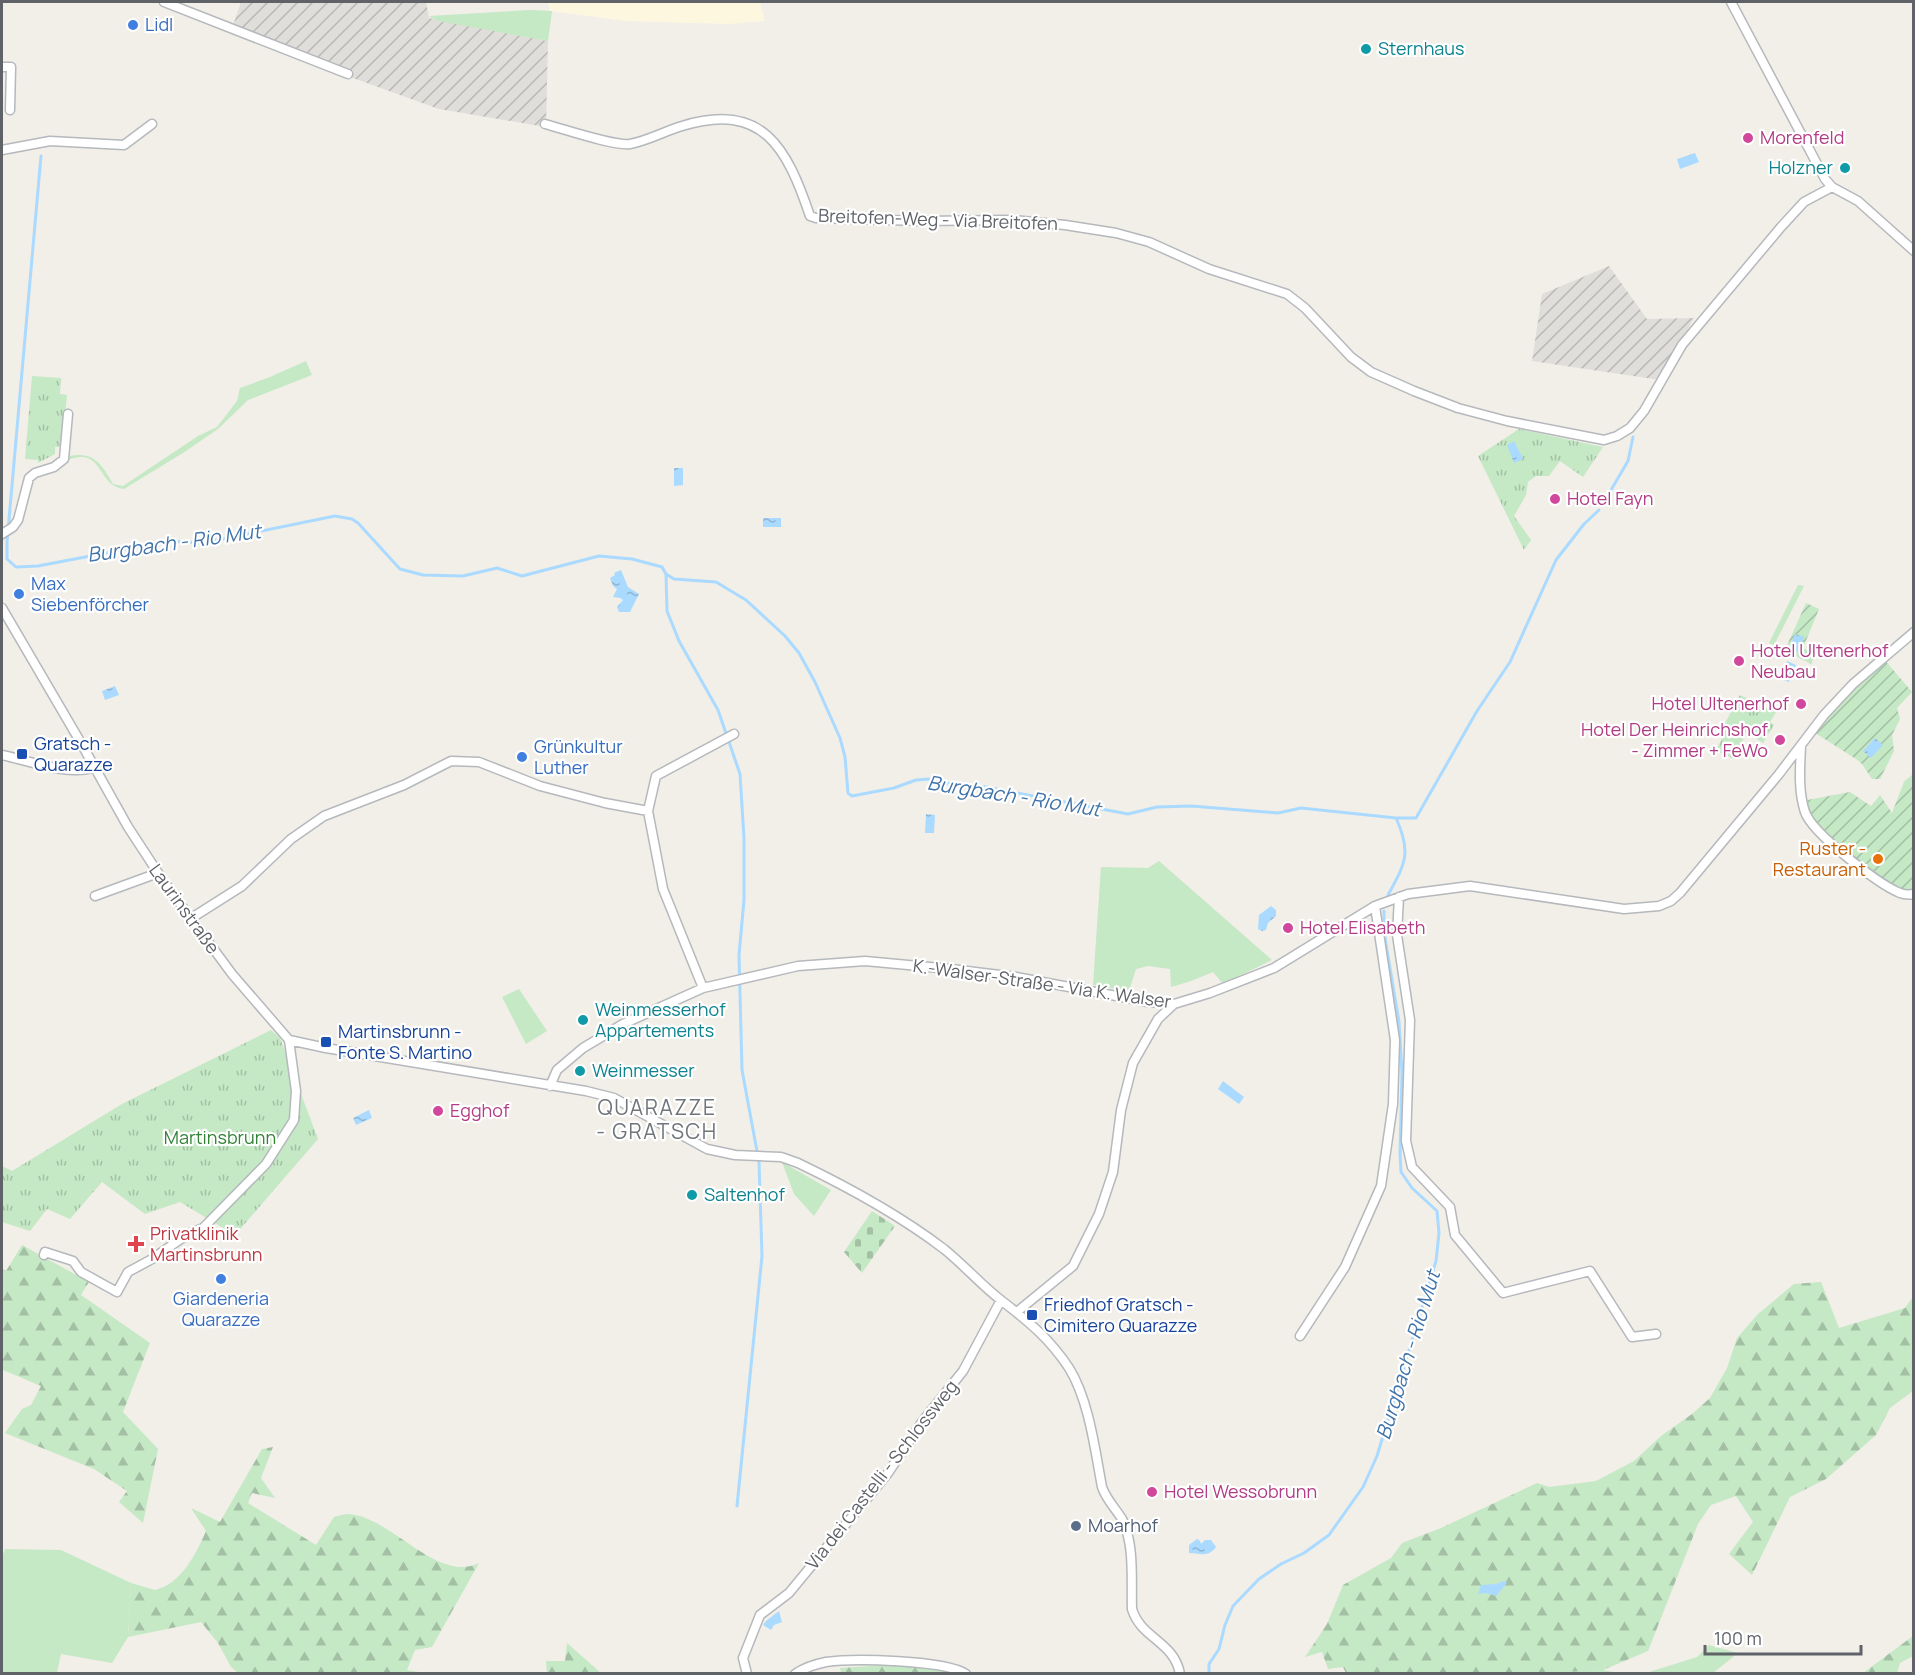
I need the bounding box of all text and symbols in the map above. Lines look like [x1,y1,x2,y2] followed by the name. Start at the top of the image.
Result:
[145,12,173,36] place label: Lidl
[126,18,140,32] marker: Lidl
[1378,36,1464,60] place label: Sternhaus
[1359,42,1373,56] marker: Sternhaus
[1760,125,1844,149] place label: Morenfeld
[1741,131,1755,145] marker: Morenfeld
[1769,155,1833,179] place label: Holzner
[1838,161,1852,175] marker: Holzner
[818,203,1058,235] street label: Breitofen-Weg - Via Breitofen
[1567,486,1654,510] place label: Hotel Fayn
[1548,492,1562,506] marker: Hotel Fayn
[85,517,264,568] water label: Burgbach - Rio Mut
[31,571,150,616] place label: Max Siebenförcher
[12,587,26,601] marker: Max Siebenförcher
[1751,638,1889,683] place label: Hotel Ultenerhof Neubau
[1732,654,1746,668] marker: Hotel Ultenerhof Neubau
[1652,691,1790,715] place label: Hotel Ultenerhof
[1794,697,1808,711] marker: Hotel Ultenerhof
[1581,717,1769,762] place label: Hotel Der Heinrichshof - Zimmer + FeWo
[34,731,113,776] place label: Gratsch - Quarazze
[1773,733,1787,747] marker: Hotel Der Heinrichshof - Zimmer + FeWo
[534,734,623,779] place label: Grünkultur Luther
[15,747,29,761] marker: Gratsch - Quarazze
[515,750,529,764] marker: Grünkultur Luther
[926,768,1105,823] water label: Burgbach - Rio Mut
[1773,836,1866,881] place label: Ruster - Restaurant
[1871,852,1885,866] marker: Ruster - Restaurant
[144,859,225,958] street label: Laurinstraße
[1300,915,1425,939] place label: Hotel Elisabeth
[1281,921,1295,935] marker: Hotel Elisabeth
[911,953,1173,1013] street label: K.-Walser-Straße - Via K. Walser
[595,997,726,1042] place label: Weinmesserhof Appartements
[576,1013,590,1027] marker: Weinmesserhof Appartements
[338,1019,472,1064] place label: Martinsbrunn - Fonte S. Martino
[319,1035,333,1049] marker: Martinsbrunn - Fonte S. Martino
[592,1058,695,1082] place label: Weinmesser
[573,1064,587,1078] marker: Weinmesser
[596,1093,718,1145] district label: QUARAZZE - GRATSCH
[450,1098,510,1122] place label: Egghof
[431,1104,445,1118] marker: Egghof
[164,1125,276,1149] park label: Martinsbrunn
[704,1182,785,1206] place label: Saltenhof
[685,1188,699,1202] marker: Saltenhof
[150,1221,262,1266] place label: Privatklinik Martinsbrunn
[127,1235,145,1253] marker: Privatklinik Martinsbrunn
[1369,1265,1447,1442] water label: Burgbach - Rio Mut
[214,1272,228,1286] marker: Giardeneria Quarazze
[173,1286,269,1331] place label: Giardeneria Quarazze
[1044,1292,1197,1337] place label: Friedhof Gratsch - Cimitero Quarazze
[1025,1308,1039,1322] marker: Friedhof Gratsch - Cimitero Quarazze
[800,1375,963,1574] street label: Via dei Castelli - Schlossweg
[1164,1479,1317,1503] place label: Hotel Wessobrunn
[1145,1485,1159,1499] marker: Hotel Wessobrunn
[1088,1513,1159,1537] place label: Moarhof
[1069,1519,1083,1533] marker: Moarhof
[1705,1618,1861,1656] scale bar
[1714,1626,1762,1650] text: 100 m

